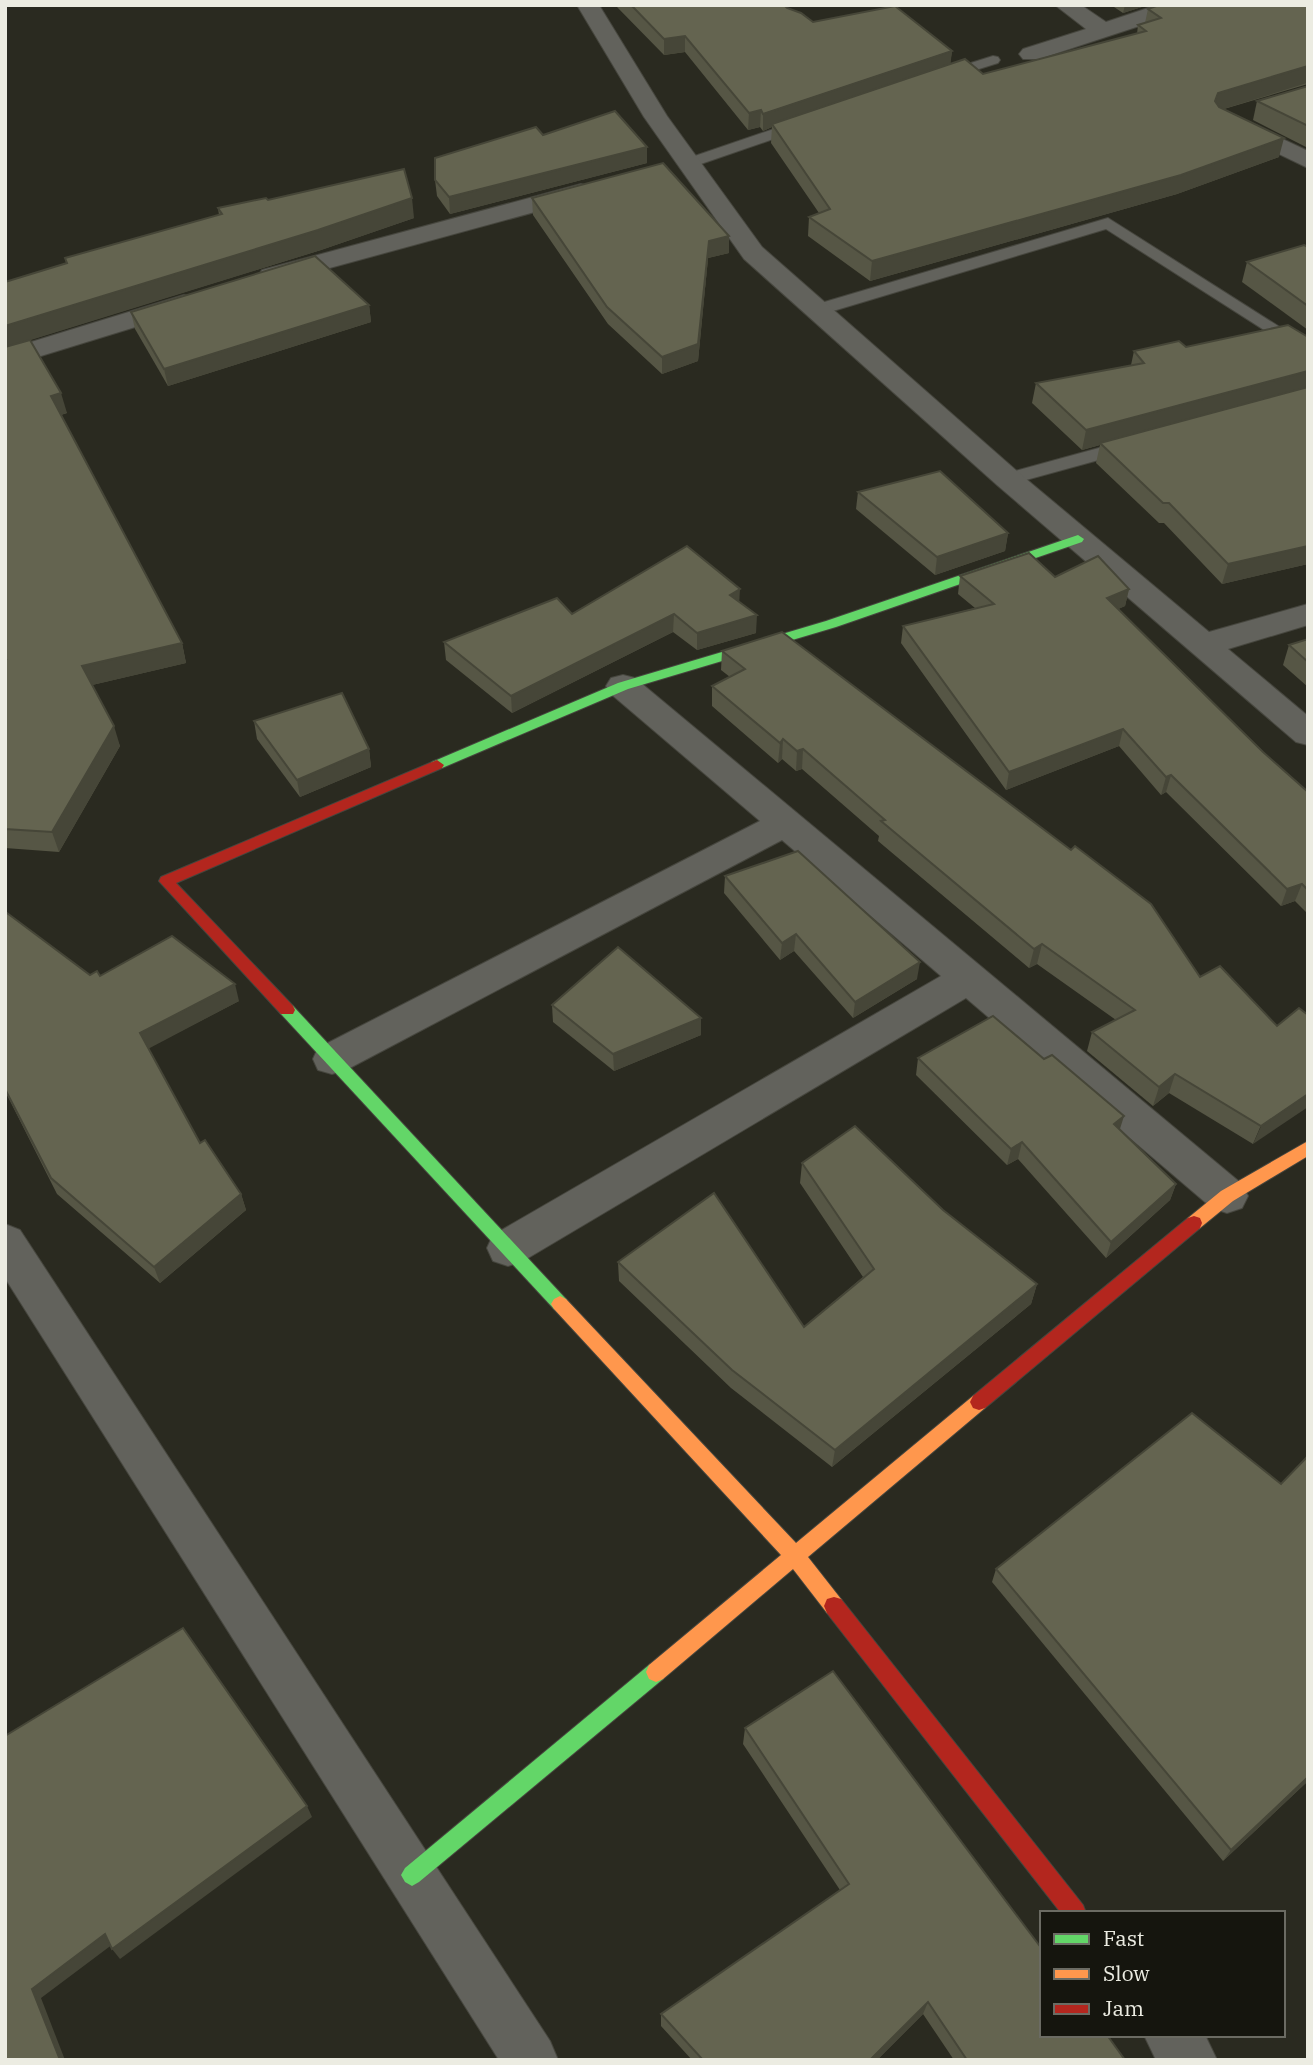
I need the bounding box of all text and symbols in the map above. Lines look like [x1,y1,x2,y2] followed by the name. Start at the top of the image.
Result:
[1040,1911,1285,2037] legend
[1103,1924,1144,1952] text: Fast
[1103,1959,1150,1987] text: Slow
[1103,1994,1144,2022] text: Jam

